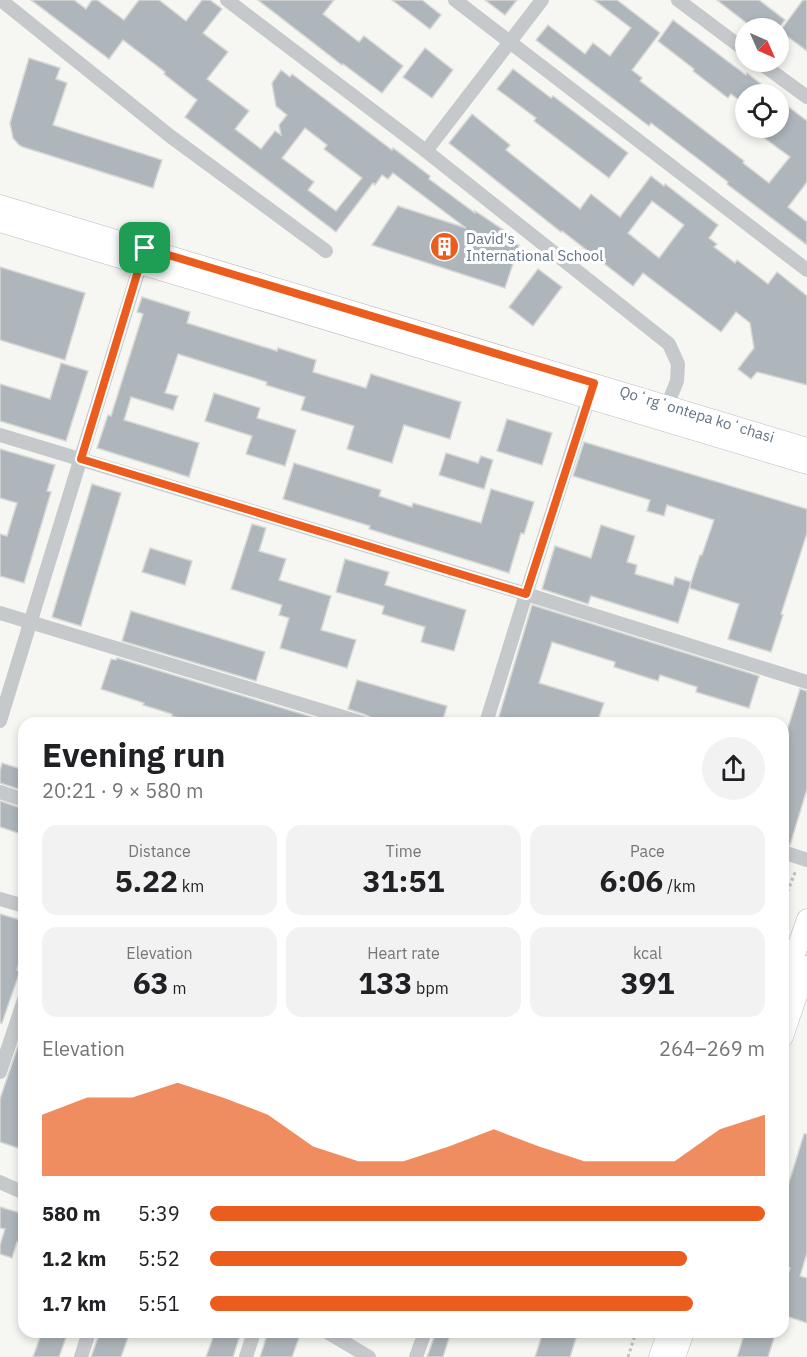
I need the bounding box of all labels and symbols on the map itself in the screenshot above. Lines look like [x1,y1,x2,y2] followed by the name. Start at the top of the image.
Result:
[735,18,789,72] north arrow
[119,222,170,273] pin
[466,229,603,265] place label: David's International School
[429,231,461,263] building icon: David's International School
[617,381,777,447] street label: Qoʻrgʻontepa koʻchasi

